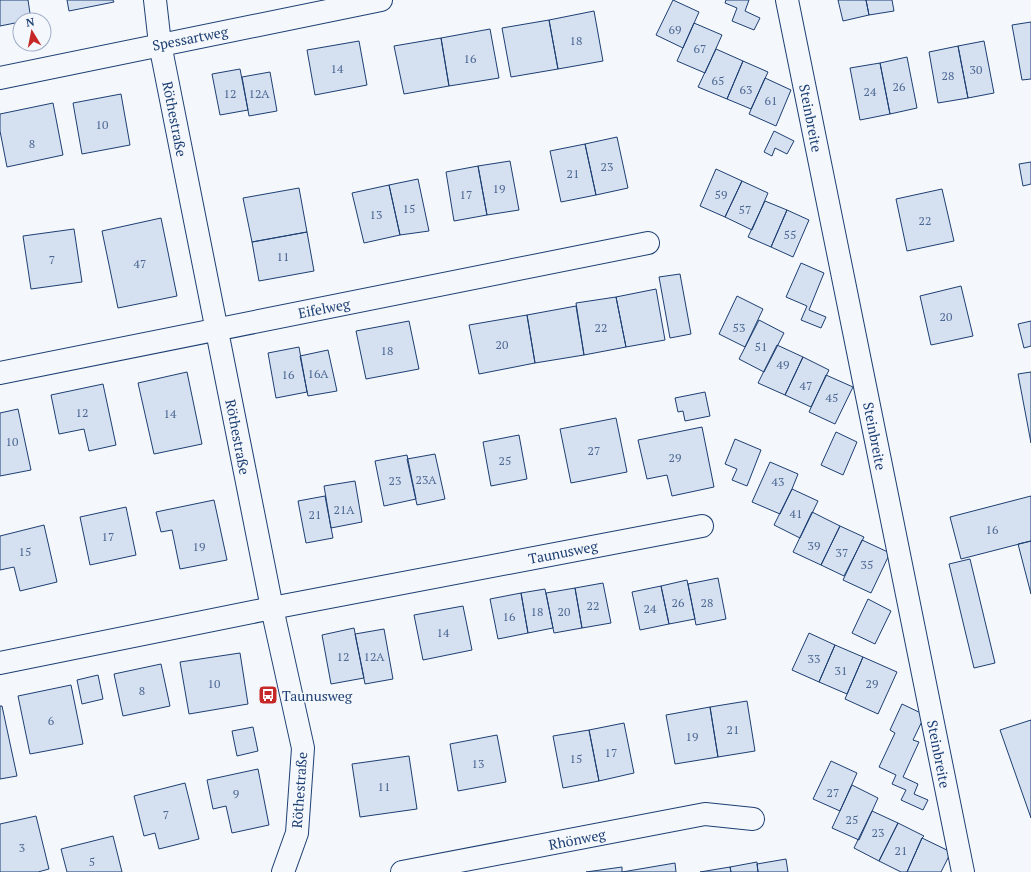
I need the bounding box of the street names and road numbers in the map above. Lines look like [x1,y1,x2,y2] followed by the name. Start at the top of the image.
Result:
[151,21,230,55] street label: Spessartweg
[158,80,192,158] street label: Röthestraße
[795,82,827,154] street label: Steinbreite
[296,294,352,322] street label: Eifelweg
[221,398,255,476] street label: Röthestraße
[859,400,891,472] street label: Steinbreite
[527,536,600,568] street label: Taunusweg
[923,718,955,790] street label: Steinbreite
[287,751,311,829] street label: Röthestraße
[547,824,608,854] street label: Rhönweg

